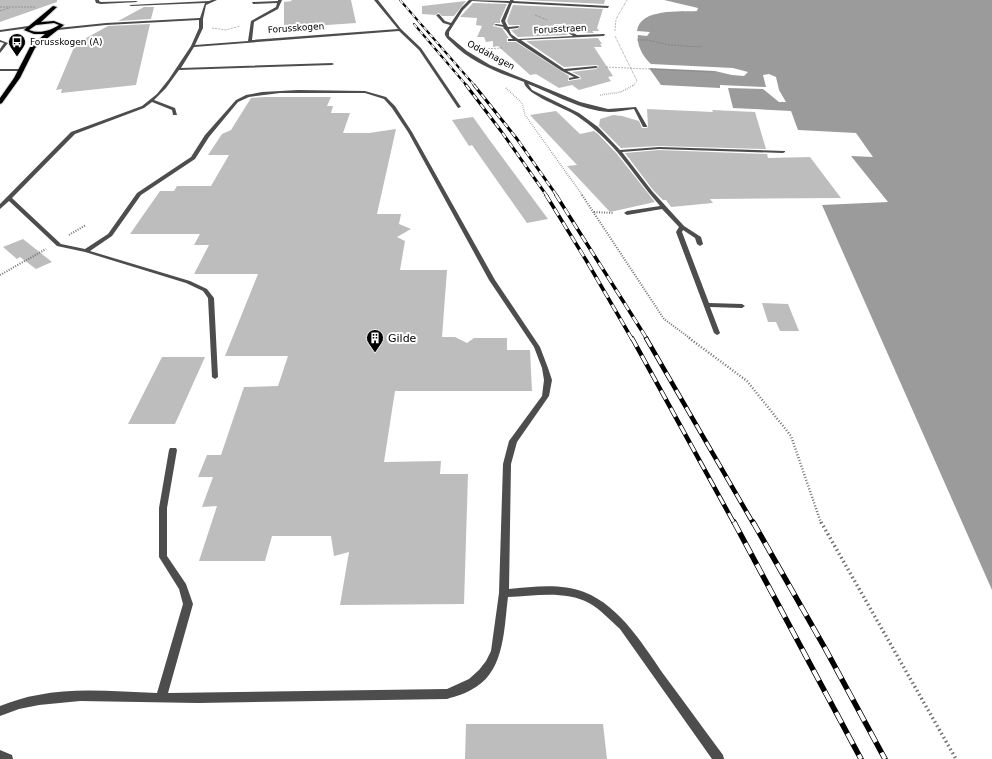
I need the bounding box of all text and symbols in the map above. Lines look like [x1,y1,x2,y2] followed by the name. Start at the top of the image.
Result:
[267,21,325,35] street label: Forusskogen
[533,23,587,35] street label: Forusstraen
[7,32,27,57] bus stop icon: Forusskogen (A)
[30,37,103,47] place label: Forusskogen (A)
[466,38,516,72] street label: Oddahagen
[365,328,385,353] building icon: Gilde
[388,332,417,345] place label: Gilde

